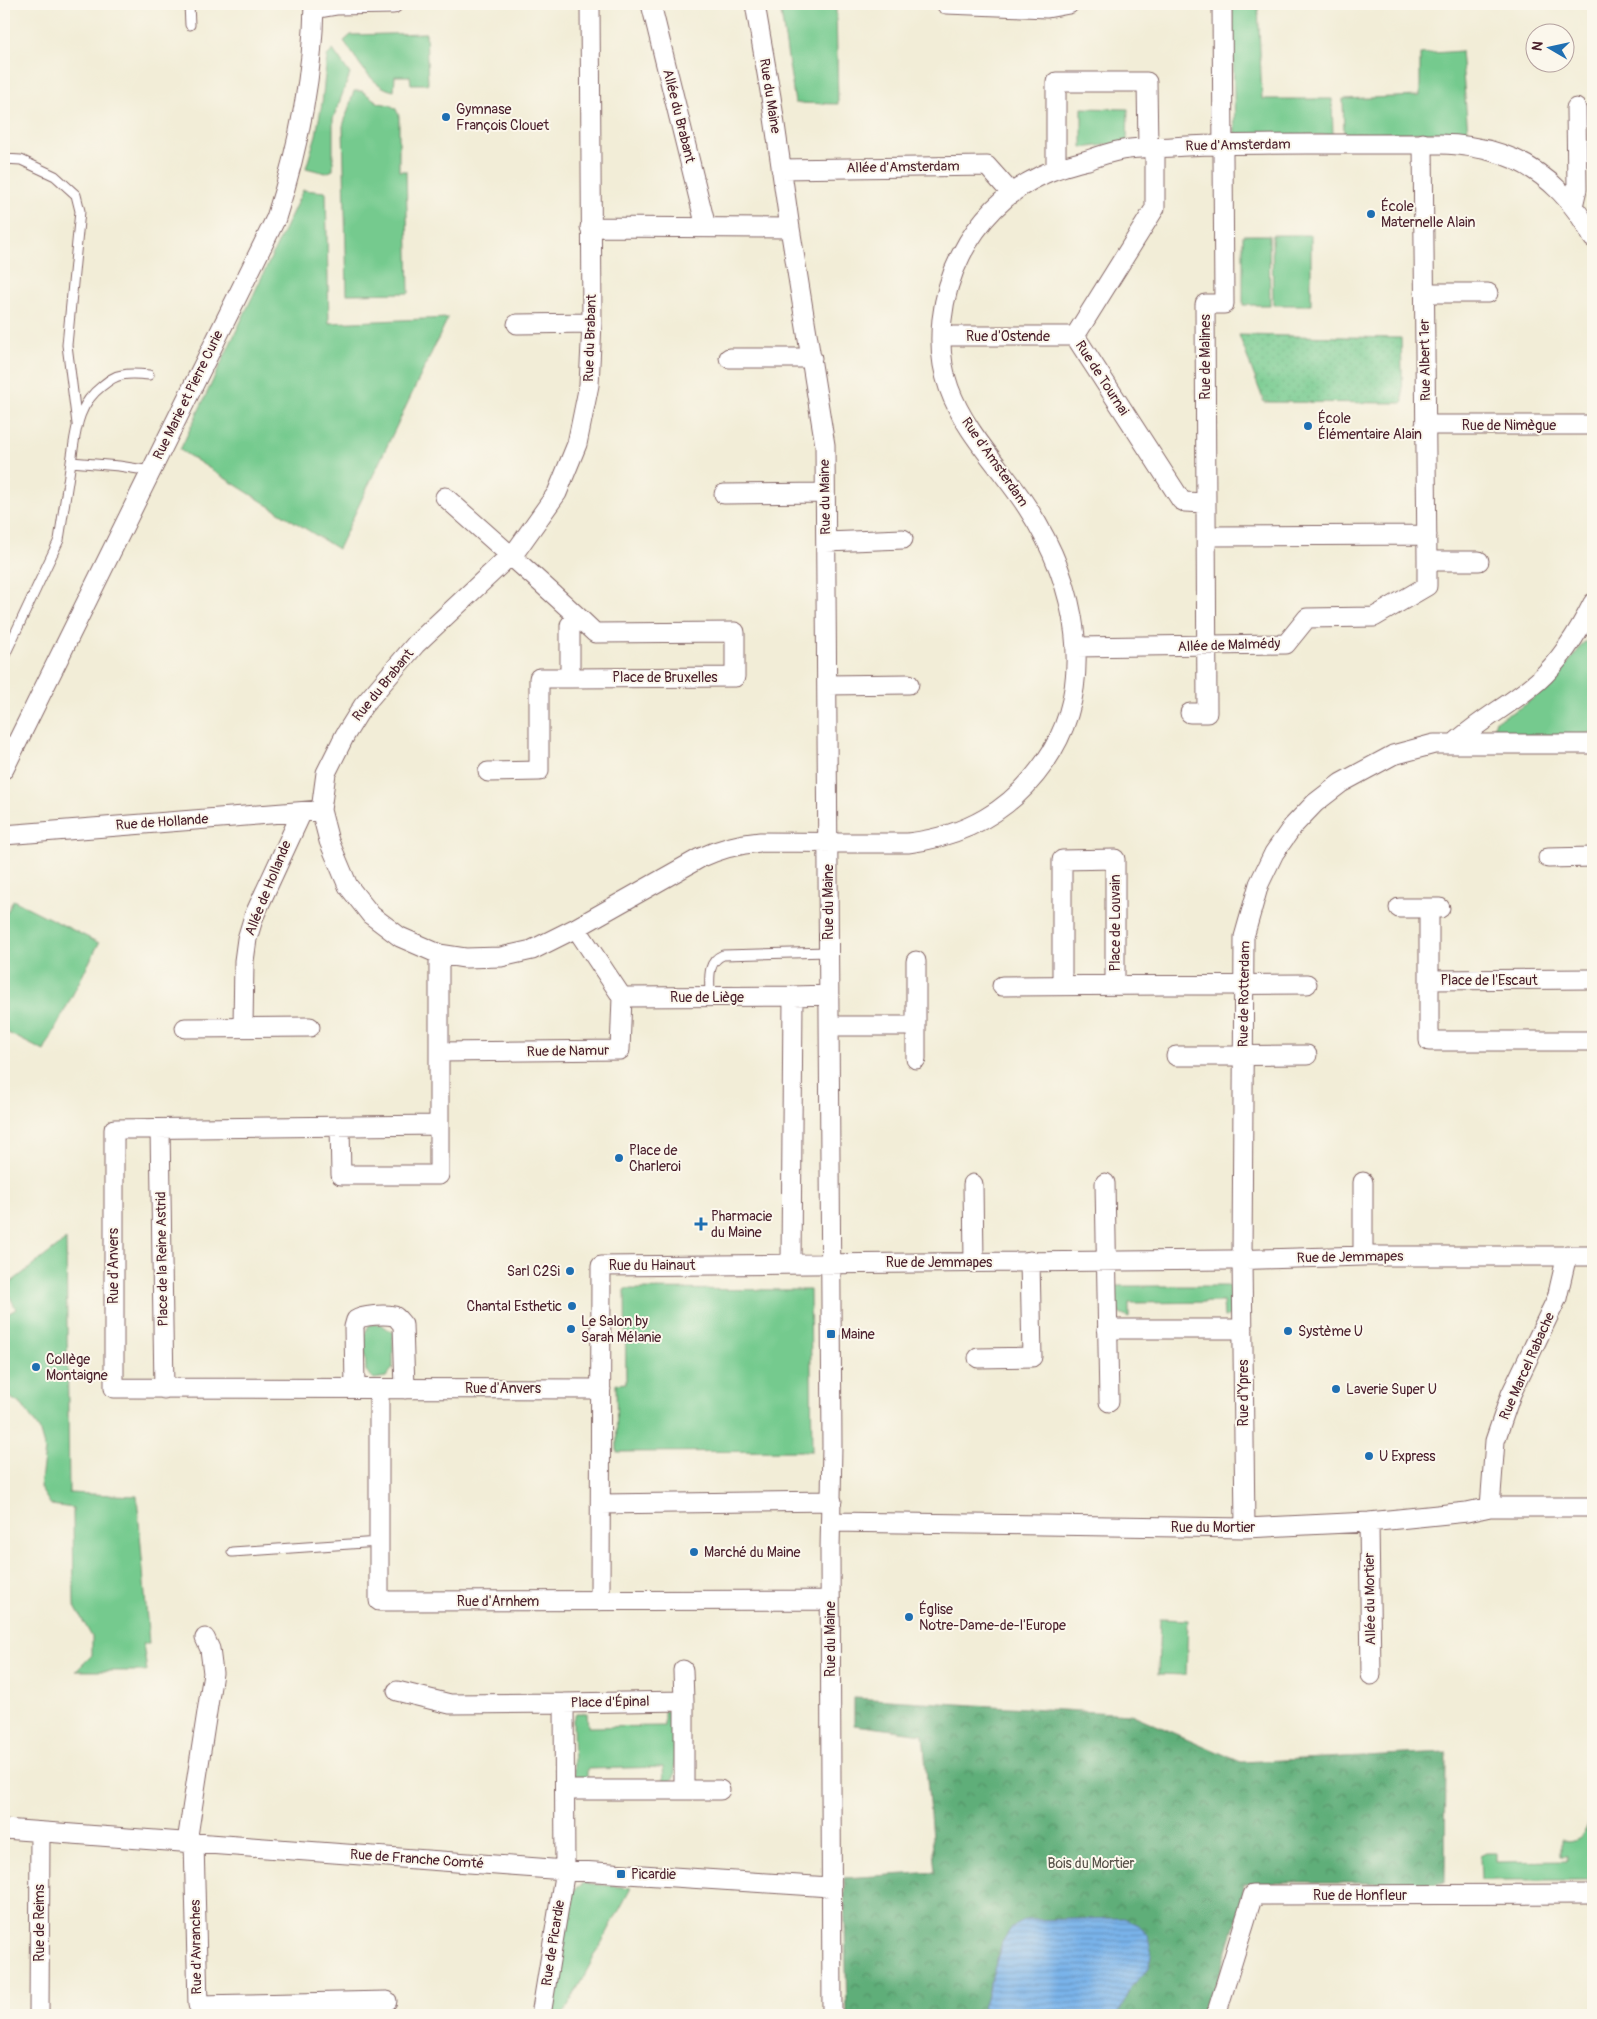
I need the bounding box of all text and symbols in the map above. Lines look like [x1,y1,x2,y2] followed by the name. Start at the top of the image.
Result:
[1524,22,1574,72] north arrow
[1529,40,1547,52] text: N
[756,57,784,135] street label: Rue du Maine
[659,67,699,165] street label: Allée du Brabant
[456,101,549,134] place label: Gymnase François Clouet
[440,111,452,123] marker: Gymnase François Clouet
[1185,136,1291,154] street label: Rue d'Amsterdam
[846,158,960,176] street label: Allée d'Amsterdam
[1381,197,1475,231] place label: École Maternelle Alain
[1365,208,1377,220] marker: École Maternelle Alain
[580,293,600,382] street label: Rue du Brabant
[1197,314,1214,400] street label: Rue de Malines
[1416,319,1434,401] street label: Rue Albert 1er
[149,328,227,462] street label: Rue Marie et Pierre Curie
[966,328,1050,345] street label: Rue d'Ostende
[1072,337,1133,419] street label: Rue de Tournai
[1318,409,1422,443] place label: École Élémentaire Alain
[958,414,1032,510] street label: Rue d'Amsterdam
[1462,417,1556,434] street label: Rue de Nimègue
[1302,420,1314,432] marker: École Élémentaire Alain
[816,459,834,535] street label: Rue du Maine
[1177,635,1281,655] street label: Allée de Malmédy
[349,645,417,724] street label: Rue du Brabant
[612,669,718,686] street label: Place de Bruxelles
[115,810,209,834] street label: Rue de Hollande
[241,838,295,938] street label: Allée de Hollande
[820,864,837,940] street label: Rue du Maine
[1107,874,1124,972] street label: Place de Louvain
[1235,941,1253,1047] street label: Rue de Rotterdam
[1440,972,1538,989] street label: Place de l'Escaut
[670,989,744,1006] street label: Rue de Liège
[527,1042,609,1060] street label: Rue de Namur
[629,1142,681,1175] place label: Place de Charleroi
[613,1152,625,1164] marker: Place de Charleroi
[152,1191,172,1327] street label: Place de la Reine Astrid
[711,1208,772,1241] place label: Pharmacie du Maine
[695,1218,707,1230] marker: Pharmacie du Maine
[105,1227,122,1304] street label: Rue d'Anvers
[1297,1248,1404,1266] street label: Rue de Jemmapes
[886,1254,993,1271] street label: Rue de Jemmapes
[609,1257,696,1274] street label: Rue du Hainaut
[507,1263,560,1280] place label: Sarl C2Si
[564,1265,576,1277] marker: Sarl C2Si
[467,1298,562,1315] place label: Chantal Esthetic
[566,1300,578,1312] marker: Chantal Esthetic
[1496,1310,1558,1422] street label: Rue Marcel Rabache
[581,1313,661,1346] place label: Le Salon by Sarah Mélanie
[565,1323,577,1335] marker: Le Salon by Sarah Mélanie
[1298,1323,1363,1340] place label: Système U
[1282,1325,1294,1337] marker: Système U
[841,1326,875,1343] place label: Maine
[825,1328,837,1340] marker: Maine
[46,1351,108,1384] place label: Collège Montaigne
[1235,1359,1252,1426] street label: Rue d'Ypres
[30,1361,42,1373] marker: Collège Montaigne
[465,1380,542,1397] street label: Rue d'Anvers
[1346,1381,1437,1398] place label: Laverie Super U
[1330,1383,1342,1395] marker: Laverie Super U
[1379,1448,1436,1465] place label: U Express
[1363,1450,1375,1462] marker: U Express
[1171,1519,1255,1536] street label: Rue du Mortier
[704,1544,801,1561] place label: Marché du Maine
[688,1546,700,1558] marker: Marché du Maine
[1361,1552,1379,1646] street label: Allée du Mortier
[457,1593,539,1610] street label: Rue d'Arnhem
[919,1600,1066,1634] place label: Église Notre-Dame-de-l'Europe
[822,1601,839,1677] street label: Rue du Maine
[903,1611,915,1623] marker: Église Notre-Dame-de-l'Europe
[570,1692,650,1711] street label: Place d'Épinal
[349,1846,485,1872] street label: Rue de Franche Comté
[1048,1855,1134,1872] park label: Bois du Mortier
[631,1866,676,1883] place label: Picardie
[615,1868,627,1880] marker: Picardie
[31,1883,48,1962] street label: Rue de Reims
[1313,1887,1407,1904] street label: Rue de Honfleur
[187,1899,205,1995] street label: Rue d'Avranches
[538,1899,568,1987] street label: Rue de Picardie

